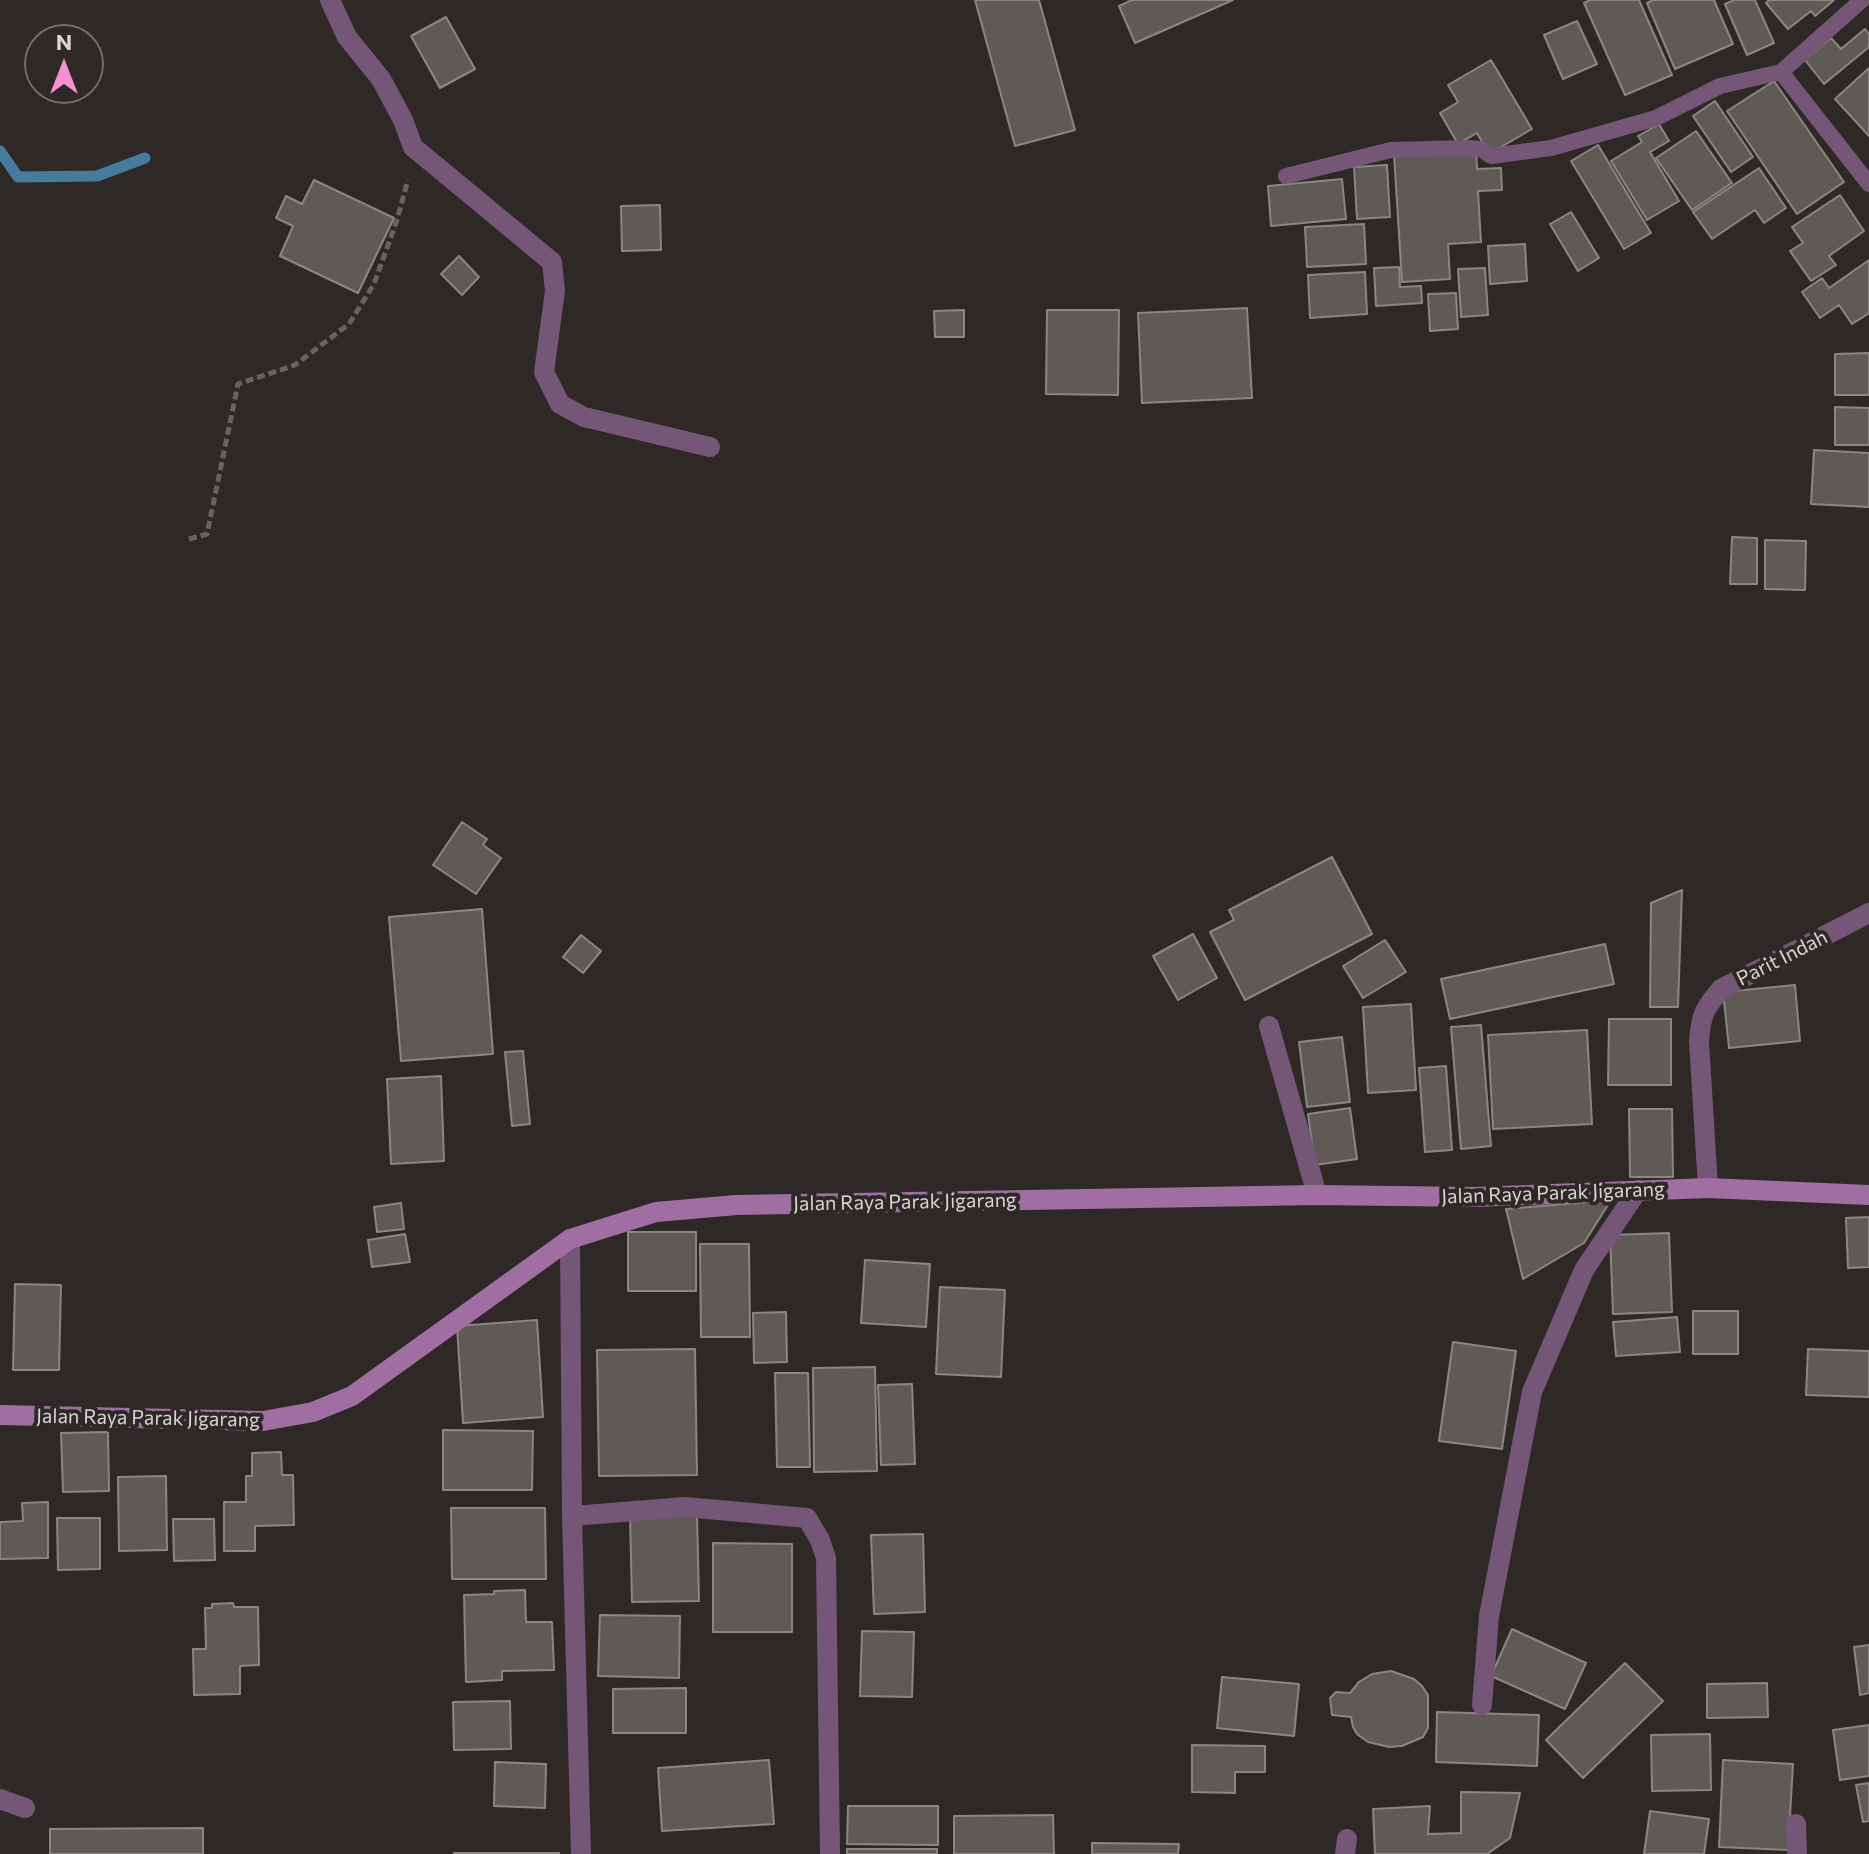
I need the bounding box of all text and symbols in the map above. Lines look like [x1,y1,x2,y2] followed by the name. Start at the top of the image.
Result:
[24,24,104,104] north arrow
[56,28,72,55] text: N
[1733,925,1831,991] street label: Parit Indah
[1441,1177,1665,1209] street label: Jalan Raya Parak Jigarang
[793,1188,1017,1216] street label: Jalan Raya Parak Jigarang
[36,1404,260,1432] street label: Jalan Raya Parak Jigarang

